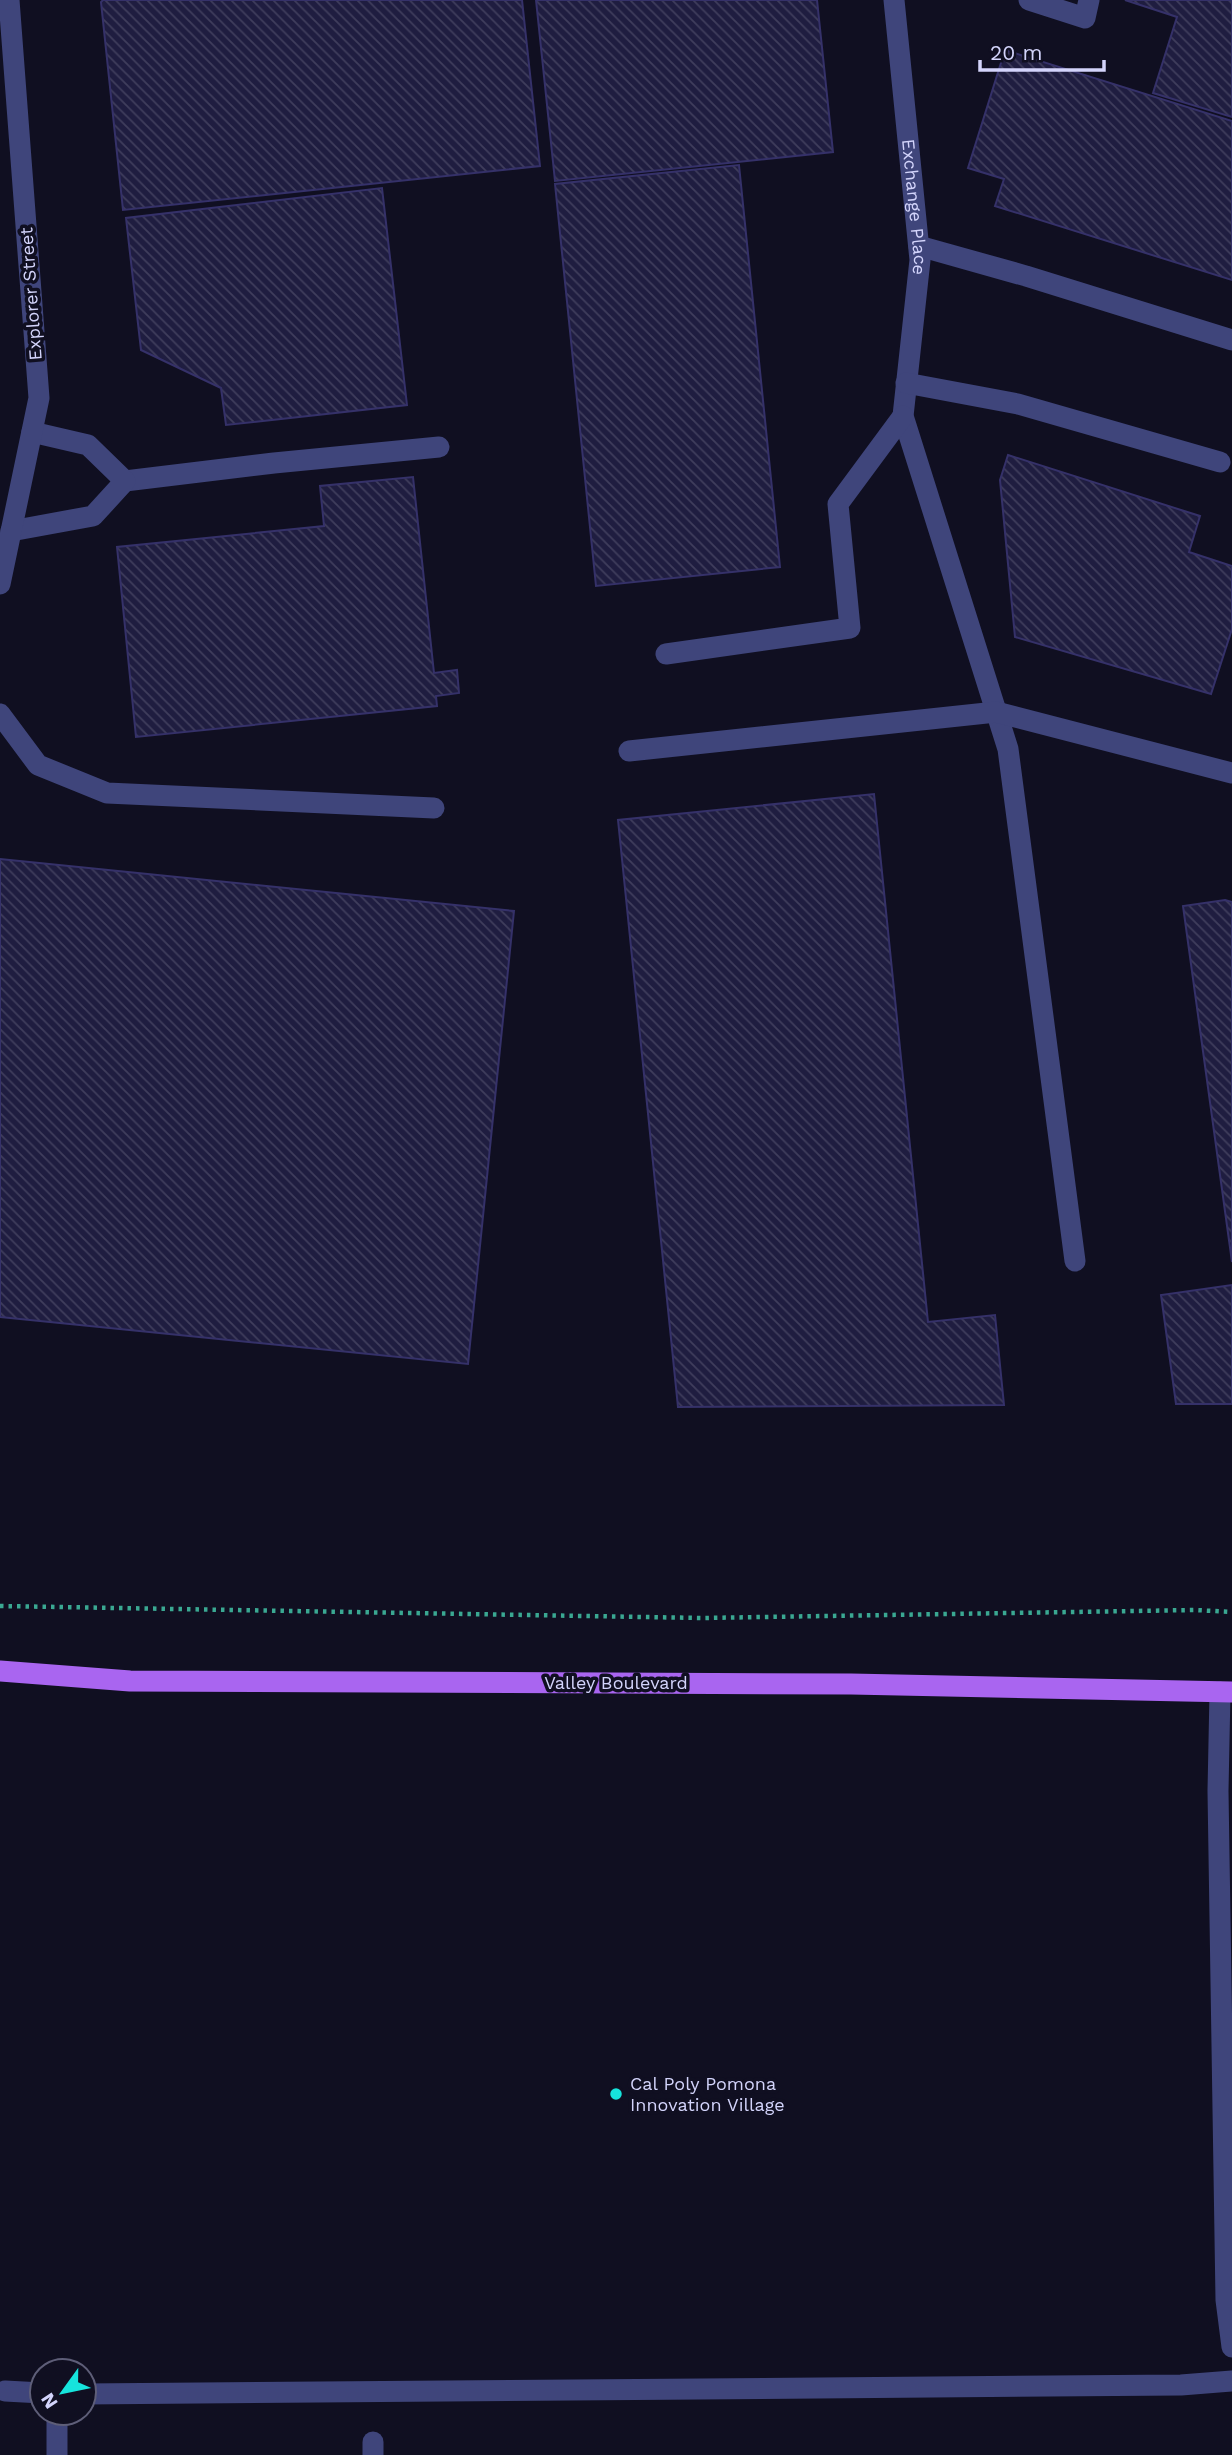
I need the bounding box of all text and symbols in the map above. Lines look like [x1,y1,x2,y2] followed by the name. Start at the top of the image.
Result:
[980,28,1104,72] scale bar
[990,40,1042,65] text: 20 m
[898,138,931,276] street label: Exchange Place
[15,226,46,361] street label: Explorer Street
[544,1672,688,1693] street label: Valley Boulevard
[630,2073,785,2115] place label: Cal Poly Pomona Innovation Village
[608,2086,624,2102] marker: Cal Poly Pomona Innovation Village
[28,2357,98,2427] north arrow
[36,2389,63,2413] text: N

